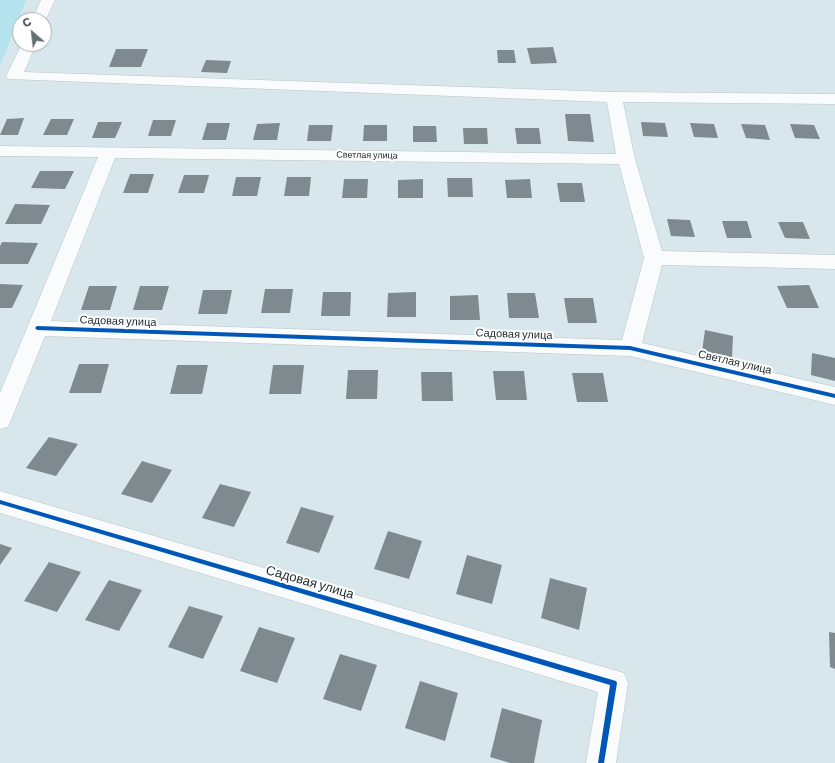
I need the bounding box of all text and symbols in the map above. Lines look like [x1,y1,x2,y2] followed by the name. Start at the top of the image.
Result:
[12,12,52,52] north arrow
[20,14,33,29] text: С
[336,149,398,161] street label: Светлая улица
[79,313,157,329] street label: Садовая улица
[475,326,553,342] street label: Садовая улица
[697,347,773,377] street label: Светлая улица
[264,562,356,602] street label: Садовая улица

